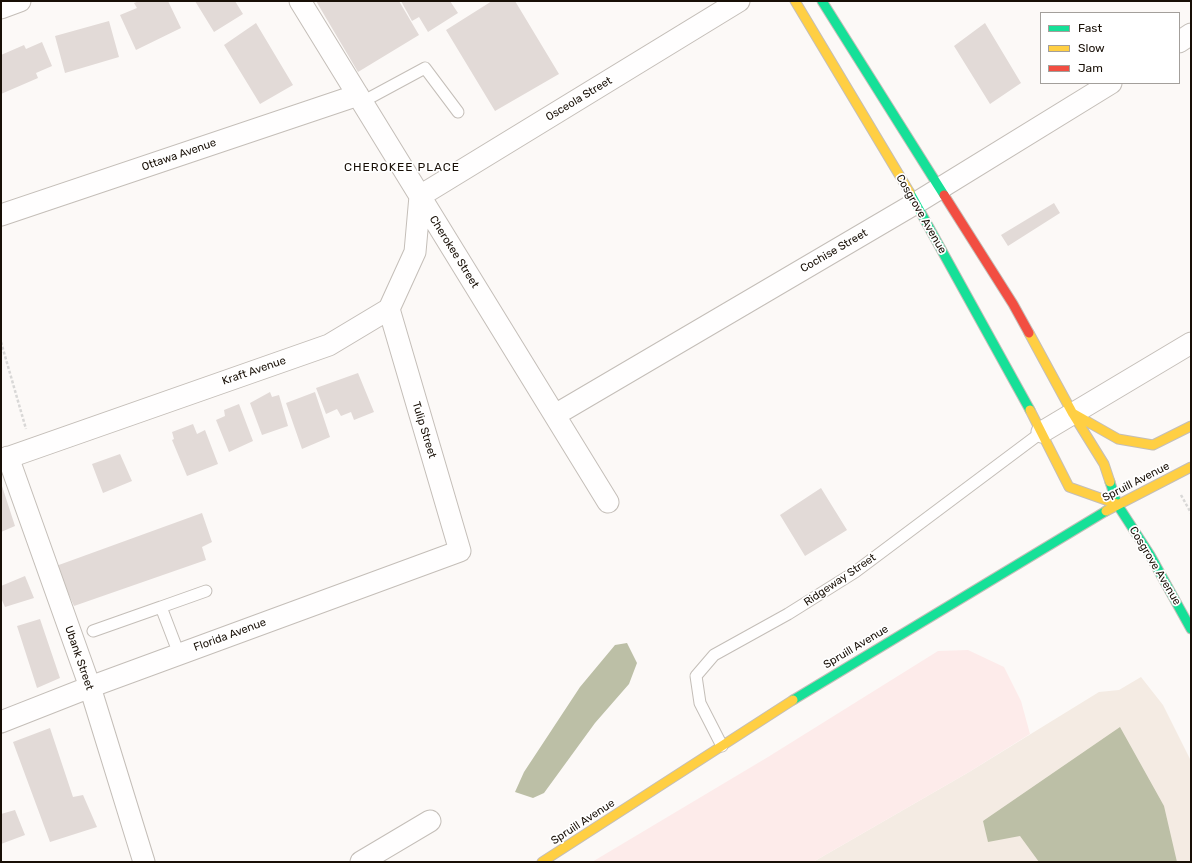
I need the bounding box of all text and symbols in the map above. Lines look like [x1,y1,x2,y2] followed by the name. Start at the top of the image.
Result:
[1040,12,1180,84] legend
[1078,21,1102,35] text: Fast
[1078,41,1105,55] text: Slow
[1078,61,1103,75] text: Jam
[544,74,614,124] street label: Osceola Street
[140,136,218,174] street label: Ottawa Avenue
[344,161,460,175] district label: CHEROKEE PLACE
[893,172,949,256] street label: Cosgrove Avenue
[426,213,482,291] street label: Cherokee Street
[798,226,870,276] street label: Cochise Street
[220,354,288,388] street label: Kraft Avenue
[409,400,439,460] street label: Tulip Street
[1100,459,1172,505] street label: Spruill Avenue
[1126,524,1184,608] street label: Cosgrove Avenue
[801,551,879,609] street label: Ridgeway Street
[192,616,268,654] street label: Florida Avenue
[821,622,891,672] street label: Spruill Avenue
[62,624,96,692] street label: Ubank Street
[549,796,617,848] street label: Spruill Avenue

